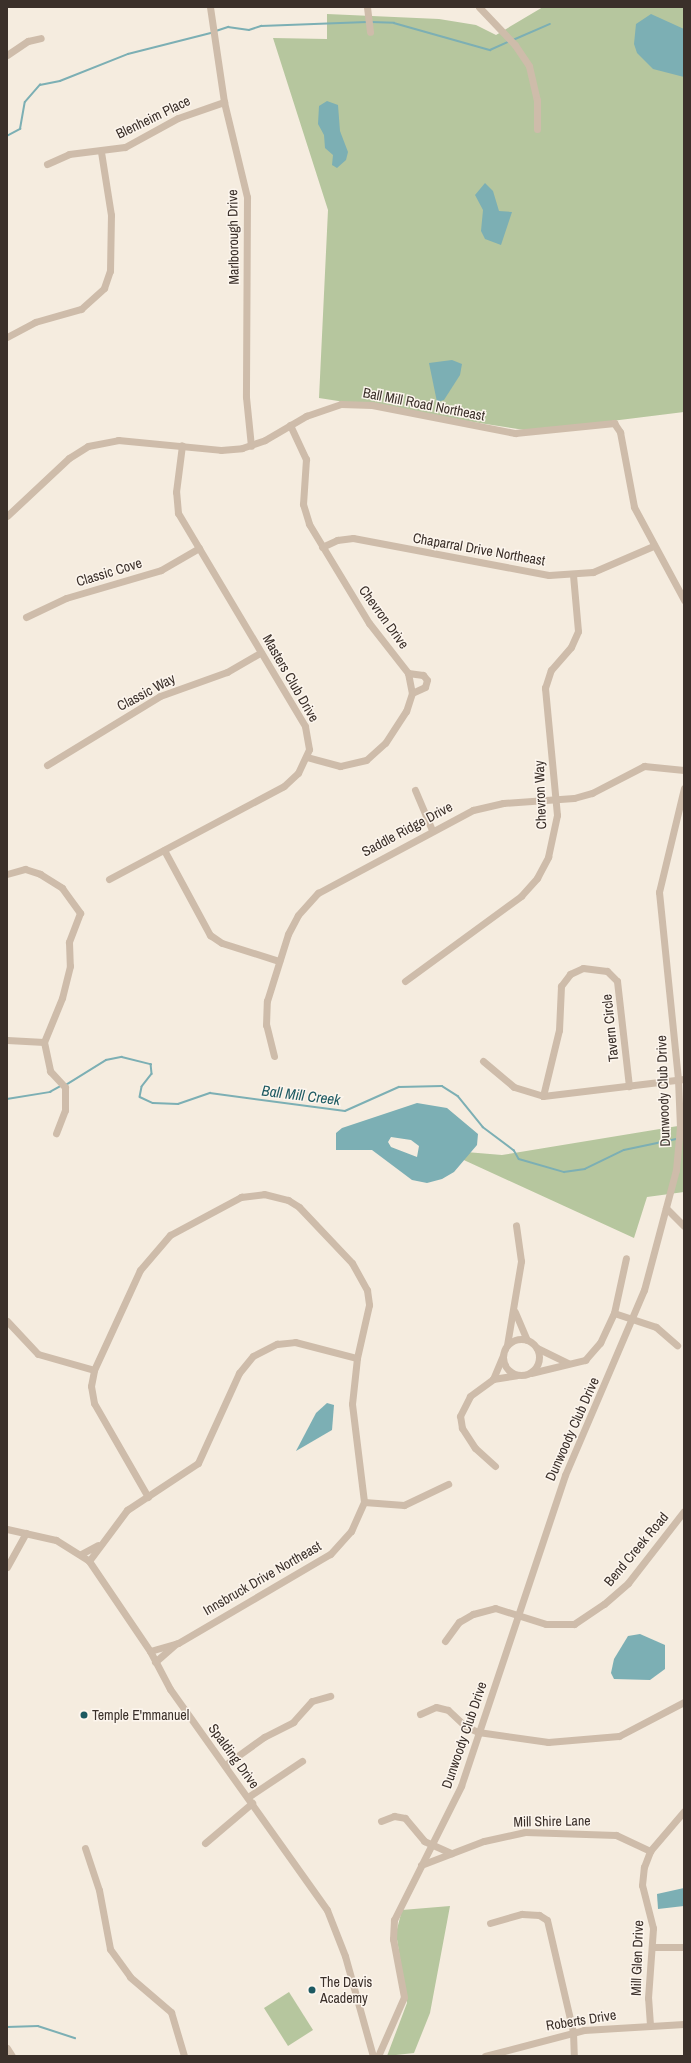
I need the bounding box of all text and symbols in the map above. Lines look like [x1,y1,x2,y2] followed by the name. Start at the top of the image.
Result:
[113,92,193,142] street label: Blenheim Place
[224,189,242,285] street label: Marlborough Drive
[362,384,486,424] street label: Ball Mill Road Northeast
[412,529,546,569] street label: Chaparral Drive Northeast
[74,554,144,590] street label: Classic Cove
[355,582,413,652] street label: Chevron Drive
[259,631,323,725] street label: Masters Club Drive
[114,670,178,714] street label: Classic Way
[530,760,550,830] street label: Chevron Way
[359,798,455,860] street label: Saddle Ridge Drive
[598,993,622,1063] street label: Tavern Circle
[653,1035,673,1147] street label: Dunwoody Club Drive
[261,1081,341,1109] water label: Ball Mill Creek
[542,1375,602,1483] street label: Dunwoody Club Drive
[600,1509,672,1589] street label: Bend Creek Road
[200,1537,324,1619] street label: Innsbruck Drive Northeast
[438,1679,490,1791] street label: Dunwoody Club Drive
[92,1707,189,1723] place label: Temple E'mmanuel
[79,1710,89,1720] marker: Temple E'mmanuel
[205,1720,263,1792] street label: Spalding Drive
[513,1812,591,1830] street label: Mill Shire Lane
[627,1920,647,1996] street label: Mill Glen Drive
[320,1974,372,2006] place label: The Davis Academy
[307,1985,317,1995] marker: The Davis Academy
[545,2006,617,2034] street label: Roberts Drive

